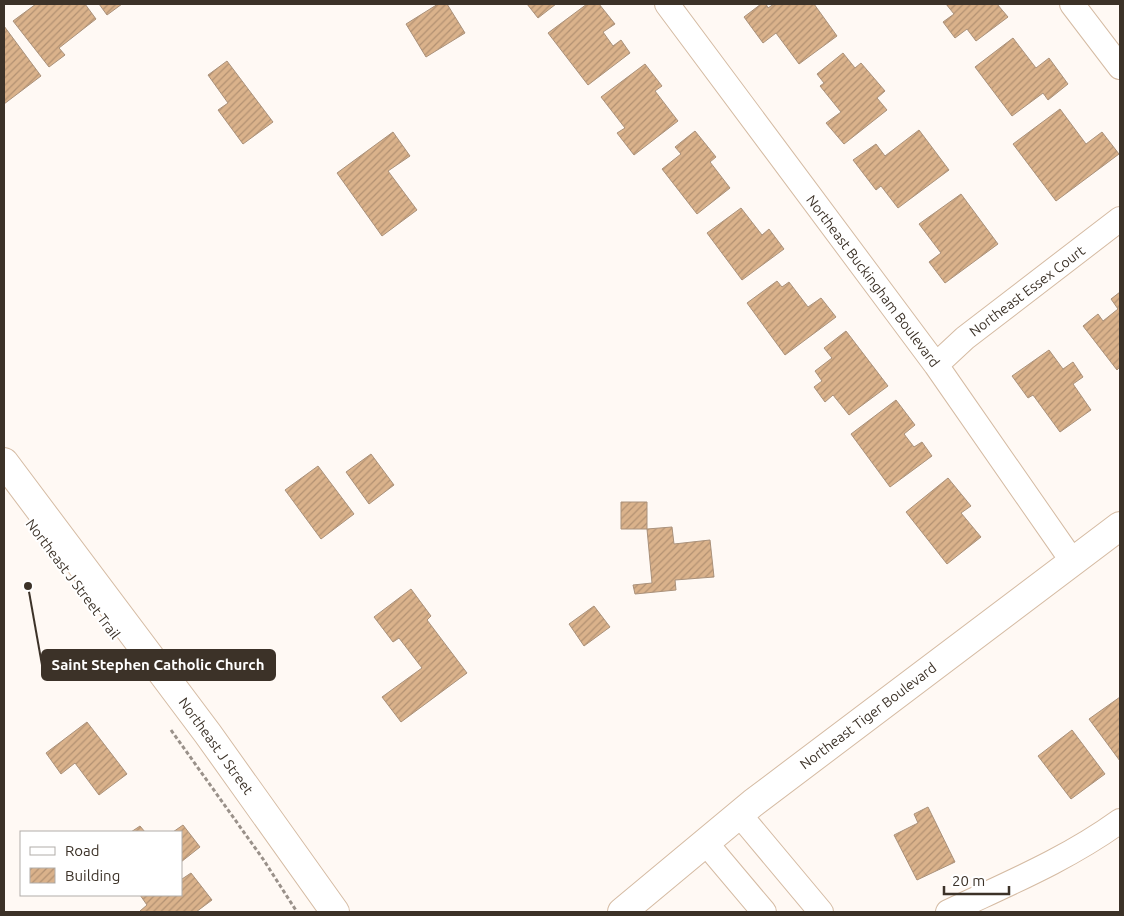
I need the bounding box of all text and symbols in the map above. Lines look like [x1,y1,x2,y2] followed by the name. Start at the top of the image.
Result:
[803,192,943,370] street label: Northeast Buckingham Boulevard
[966,242,1088,340] street label: Northeast Essex Court
[23,516,124,642] street label: Northeast J Street Trail
[42,650,275,680] callout: Saint Stephen Catholic Church
[52,656,264,673] text: Saint Stephen Catholic Church
[797,660,939,772] street label: Northeast Tiger Boulevard
[175,694,257,798] street label: Northeast J Street
[20,831,182,896] legend
[65,842,100,859] text: Road
[944,864,1009,896] scale bar
[65,867,120,884] text: Building
[952,872,985,889] text: 20 m

